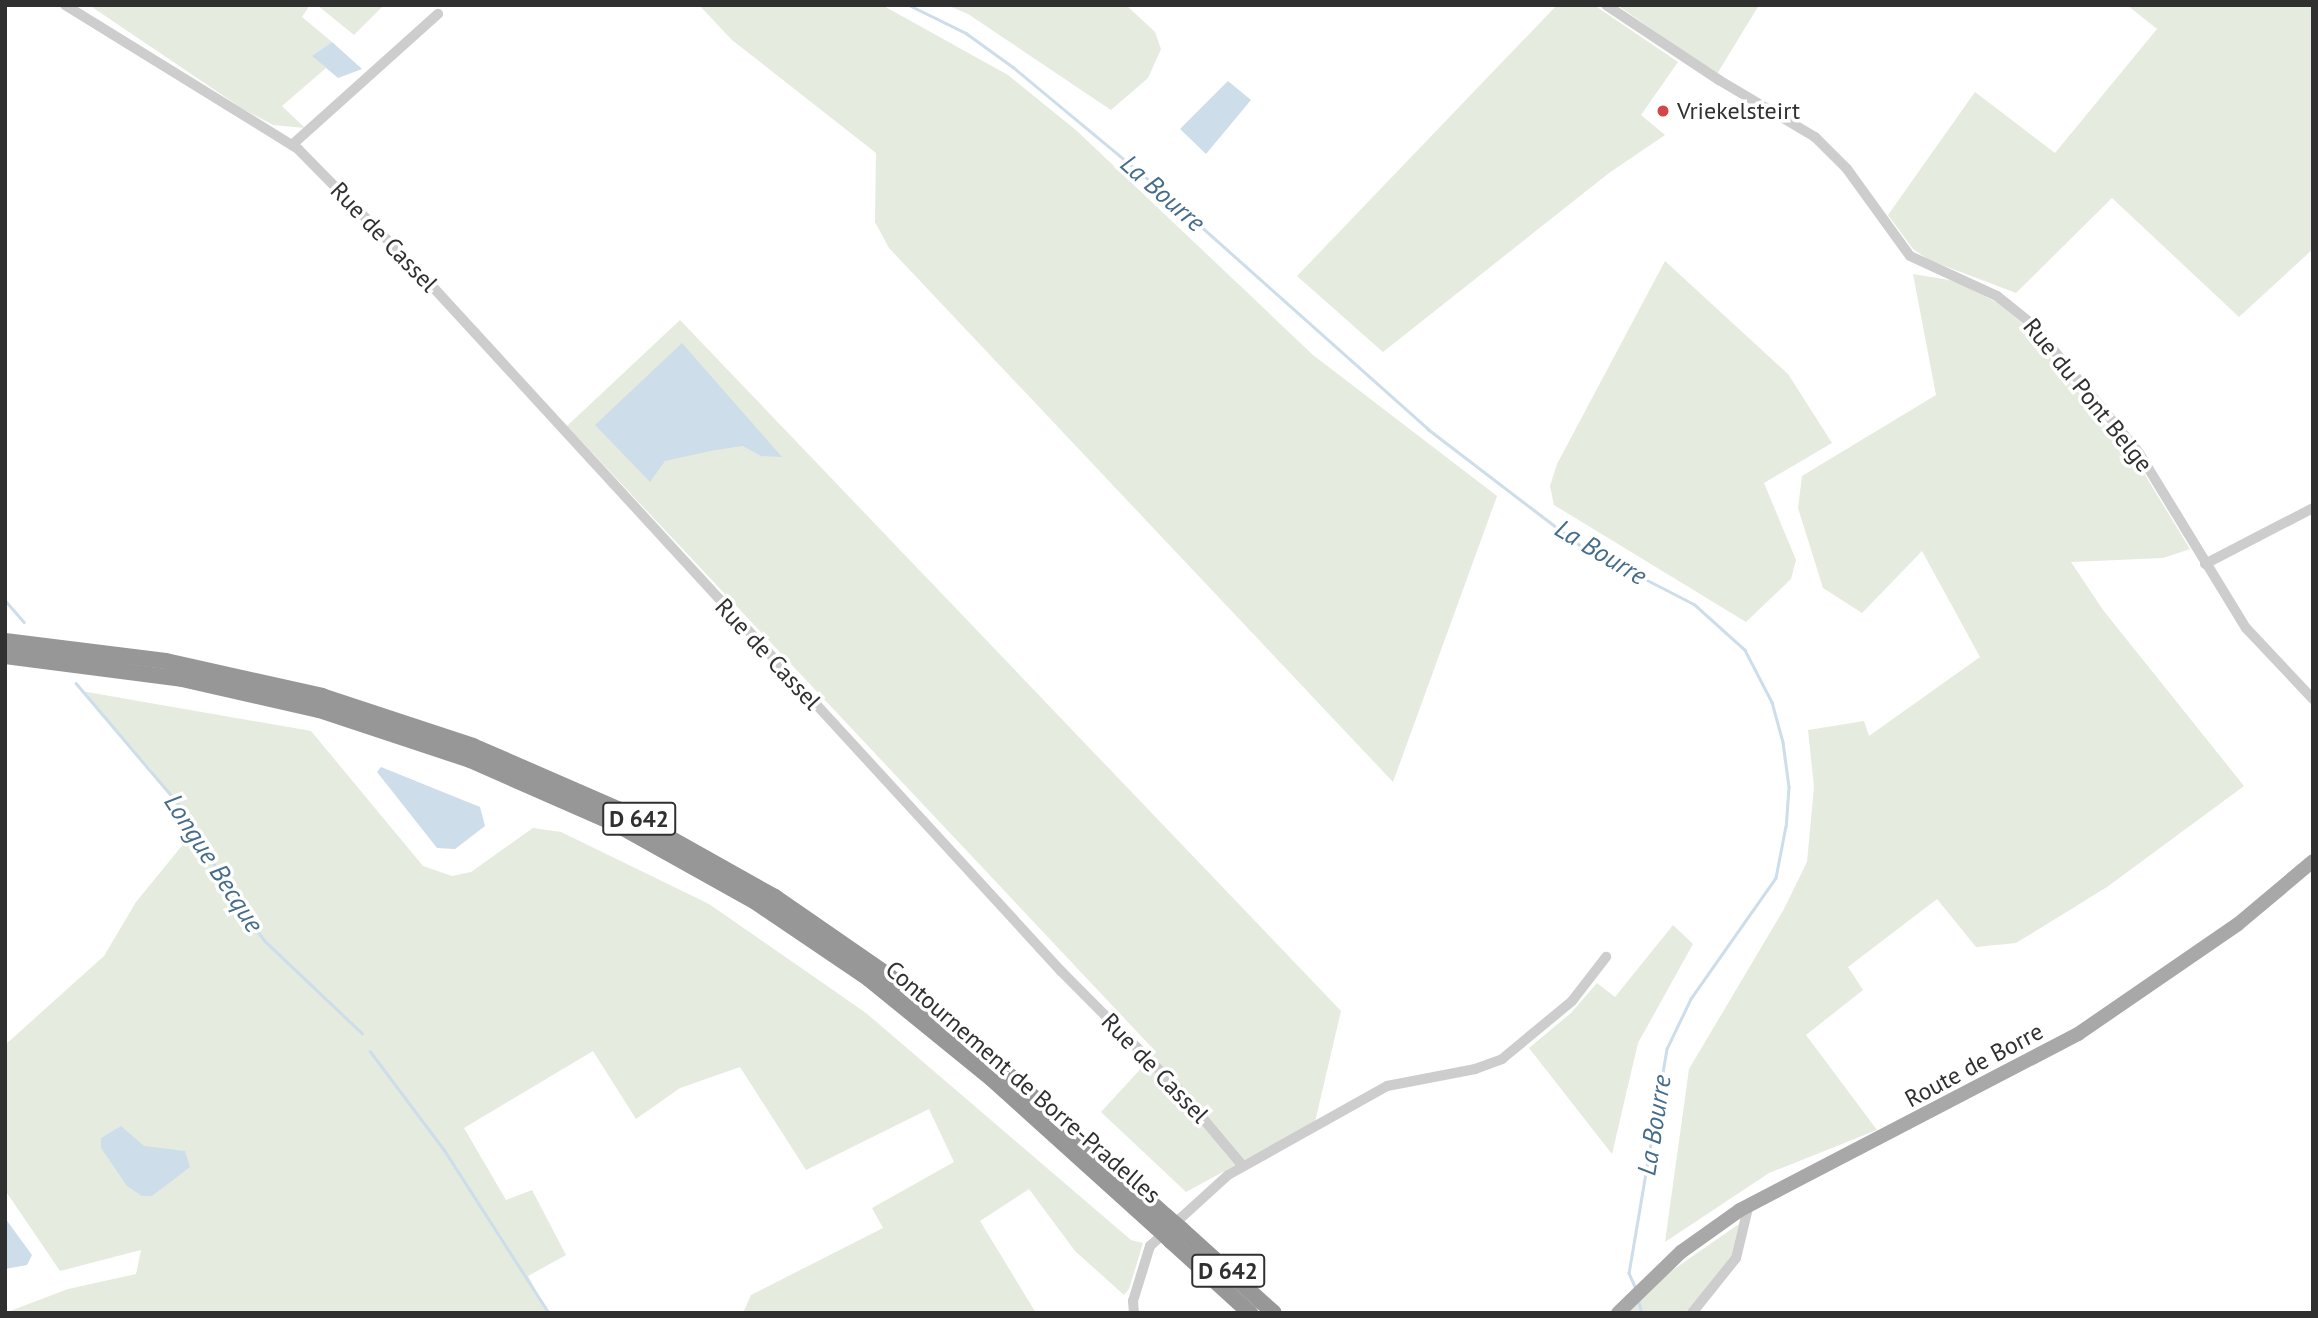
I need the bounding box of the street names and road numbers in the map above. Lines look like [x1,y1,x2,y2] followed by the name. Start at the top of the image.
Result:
[324,176,444,298] street label: Rue de Cassel
[2017,312,2159,478] street label: Rue du Pont Belge
[709,592,827,716] street label: Rue de Cassel
[600,800,678,838] road number: D 642
[880,955,1166,1209] street label: Contournement de Borre-Pradelles
[1095,1007,1215,1129] street label: Rue de Cassel
[1900,1017,2048,1113] street label: Route de Borre
[1190,1252,1266,1290] road number: D 642

